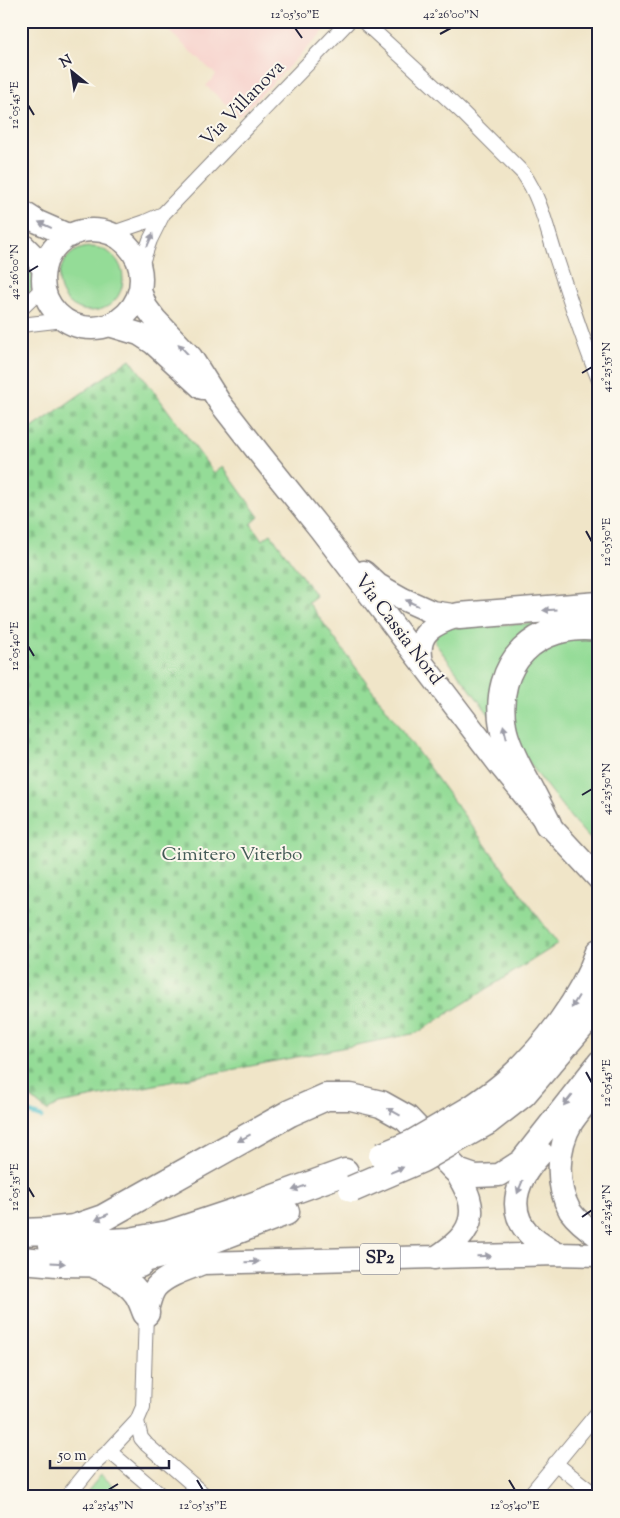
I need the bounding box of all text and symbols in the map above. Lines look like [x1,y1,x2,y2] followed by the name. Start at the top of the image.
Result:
[271,6,320,24] text: 12°05'50"E
[423,6,479,24] text: 42°26'00"N
[48,48,98,98] north arrow
[57,51,76,74] text: N
[195,55,291,153] street label: Via Villanova
[6,81,24,129] text: 12°05'45"E
[38,221,52,229] one-way arrow
[147,233,155,247] one-way arrow
[6,244,24,300] text: 42°26'00"N
[598,341,616,392] text: 42°25'55"N
[177,343,189,355] one-way arrow
[598,517,616,566] text: 12°05'50"E
[347,569,449,691] street label: Via Cassia Nord
[405,599,419,607] one-way arrow
[542,606,558,614] one-way arrow
[6,621,24,671] text: 12°05'40"E
[501,725,509,740] one-way arrow
[598,763,616,815] text: 42°25'50"N
[162,842,302,869] park label: Cimitero Viterbo
[570,996,579,1009] one-way arrow
[598,1059,616,1107] text: 12°05'45"E
[563,1093,574,1106] one-way arrow
[388,1107,401,1116] one-way arrow
[238,1134,251,1143] one-way arrow
[6,1163,24,1211] text: 12°05'35"E
[390,1165,404,1173] one-way arrow
[516,1180,524,1195] one-way arrow
[291,1184,306,1192] one-way arrow
[598,1184,616,1236] text: 42°25'45"N
[95,1214,109,1222] one-way arrow
[360,1244,400,1274] road number: SP2
[476,1252,492,1260] one-way arrow
[244,1257,260,1265] one-way arrow
[51,1260,67,1268] one-way arrow
[50,1438,169,1470] scale bar
[57,1446,87,1467] text: 50 m
[82,1497,134,1515] text: 42°25'45"N
[179,1497,227,1515] text: 12°05'35"E
[490,1497,540,1515] text: 12°05'40"E

